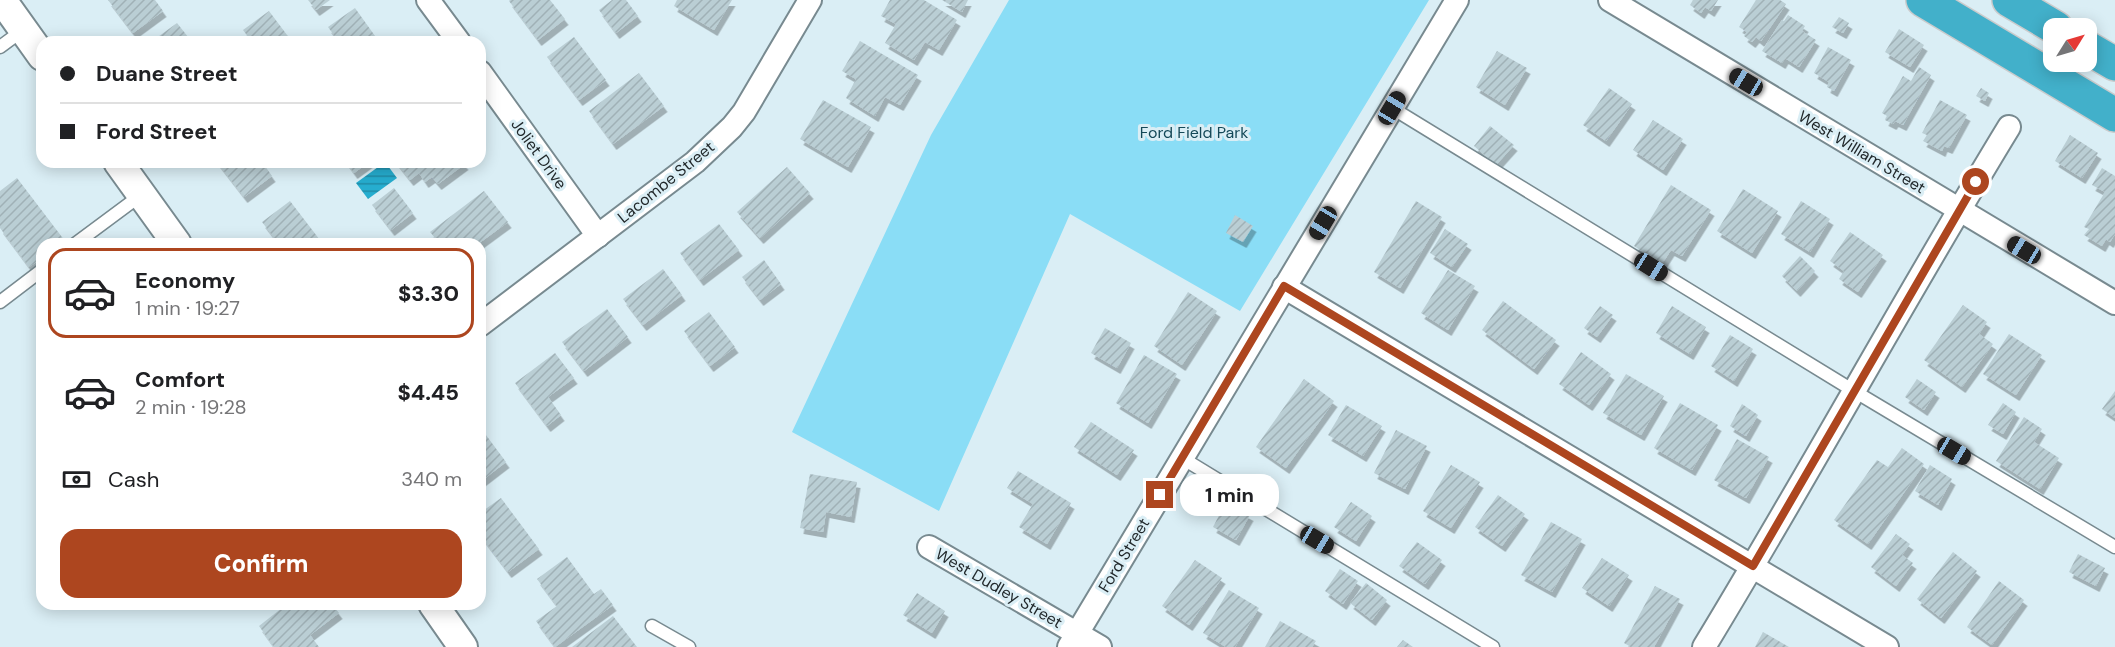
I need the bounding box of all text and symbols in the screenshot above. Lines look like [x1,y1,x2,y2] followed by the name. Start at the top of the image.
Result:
[2043,18,2097,72] north arrow
[2043,18,2097,72] map controls
[96,59,238,88] text: Duane Street
[1726,65,1766,99] car
[1375,88,1409,128] car
[1795,106,1929,198] street label: West William Street
[506,115,572,193] street label: Joliet Drive
[96,117,217,146] text: Ford Street
[1140,122,1248,143] park label: Ford Field Park
[613,136,719,228] street label: Lacombe Street
[1962,168,1989,195] route start
[1306,203,1340,243] car
[2004,233,2044,267] car
[1631,250,1671,284] car
[63,266,117,320] icon: car
[135,266,235,295] text: Economy
[398,279,459,308] text: $3.30
[135,295,240,321] text: 1 min · 19:27
[63,365,117,419] icon: car
[135,365,225,394] text: Comfort
[397,378,459,407] text: $4.45
[135,394,247,420] text: 2 min · 19:28
[1934,434,1974,468] car
[60,463,93,496] icon: cash
[108,465,159,494] text: Cash
[401,466,462,492] text: 340 m
[1181,474,1280,516] callout: 1 min
[1146,481,1173,508] route end
[1205,482,1254,508] text: 1 min
[1094,514,1154,596] street label: Ford Street
[1297,523,1337,557] car
[60,529,462,598] button: Confirm
[932,543,1066,633] street label: West Dudley Street

